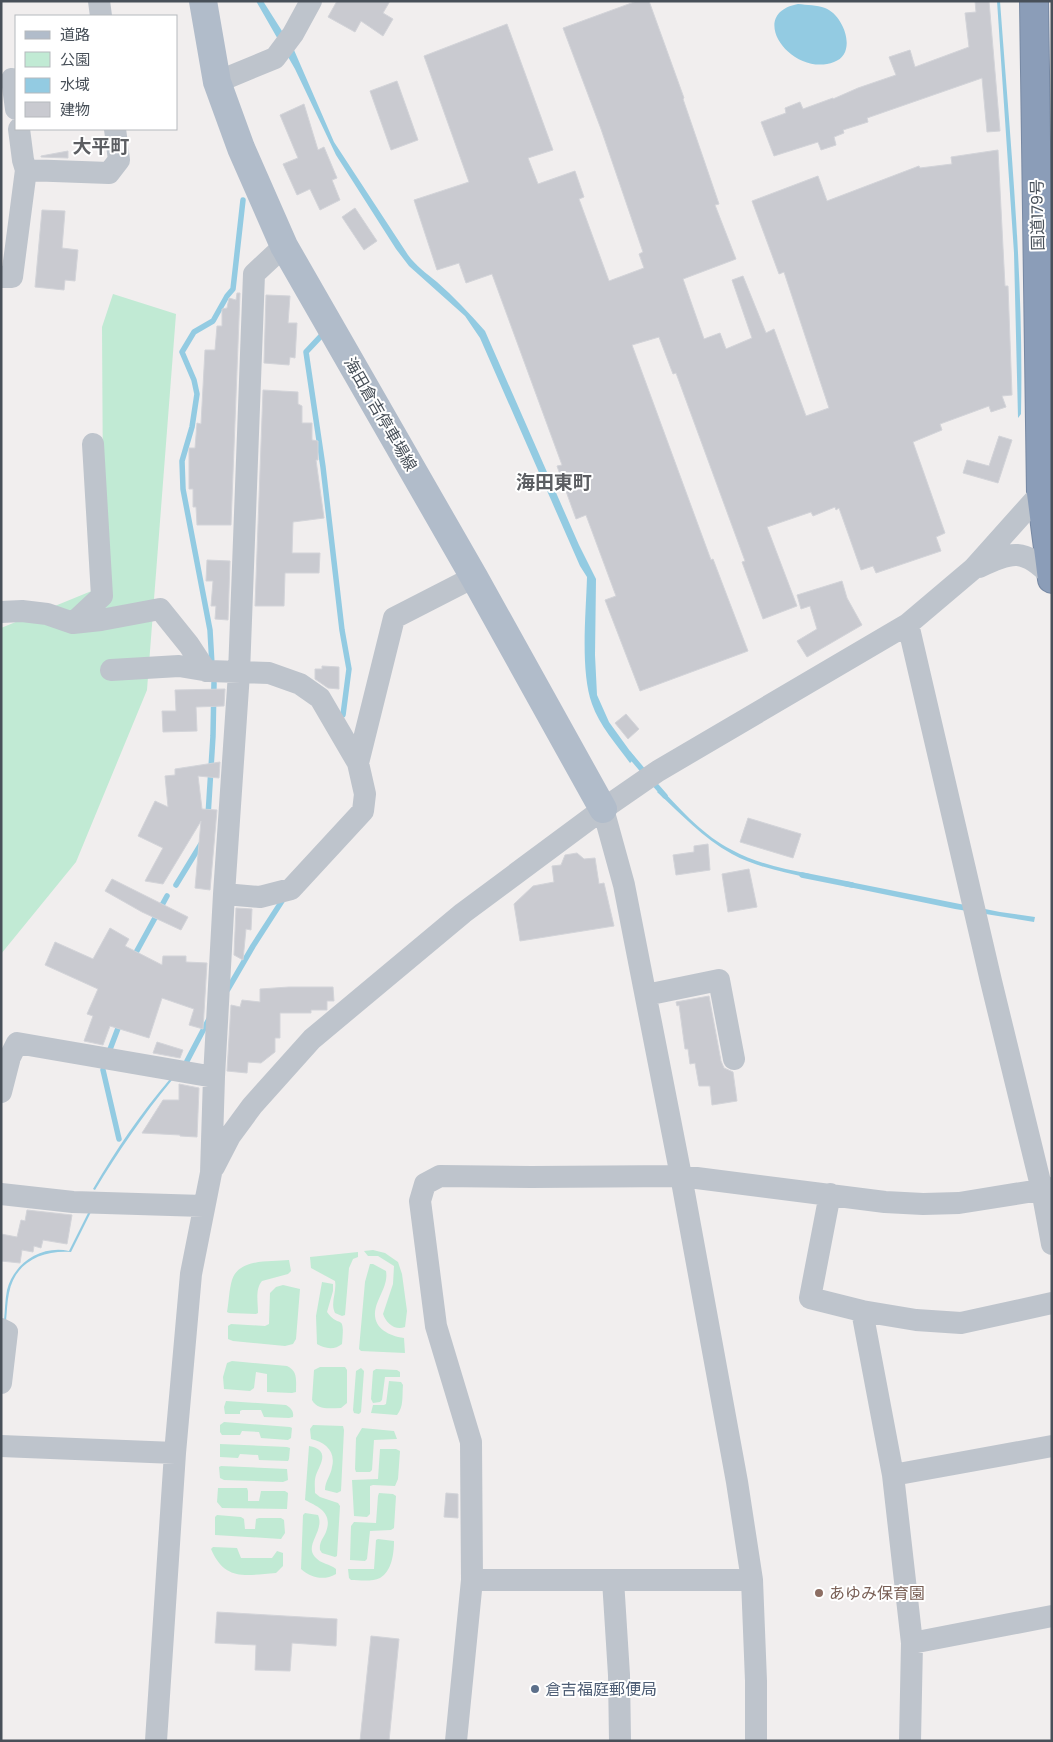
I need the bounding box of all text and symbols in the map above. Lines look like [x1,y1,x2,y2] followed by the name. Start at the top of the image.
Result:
[15,15,178,130] legend
[60,24,90,45] text: 道路
[60,49,90,70] text: 公園
[60,74,90,95] text: 水域
[60,99,90,120] text: 建物
[72,133,130,160] district label: 大平町
[1025,179,1050,251] street label: 国道179号
[339,353,423,475] street label: 海田倉吉停車場線
[516,469,592,496] district label: 海田東町
[829,1582,925,1605] place label: あゆみ保育園
[813,1587,825,1599] marker: あゆみ保育園
[545,1678,657,1701] place label: 倉吉福庭郵便局
[529,1683,541,1695] marker: 倉吉福庭郵便局

